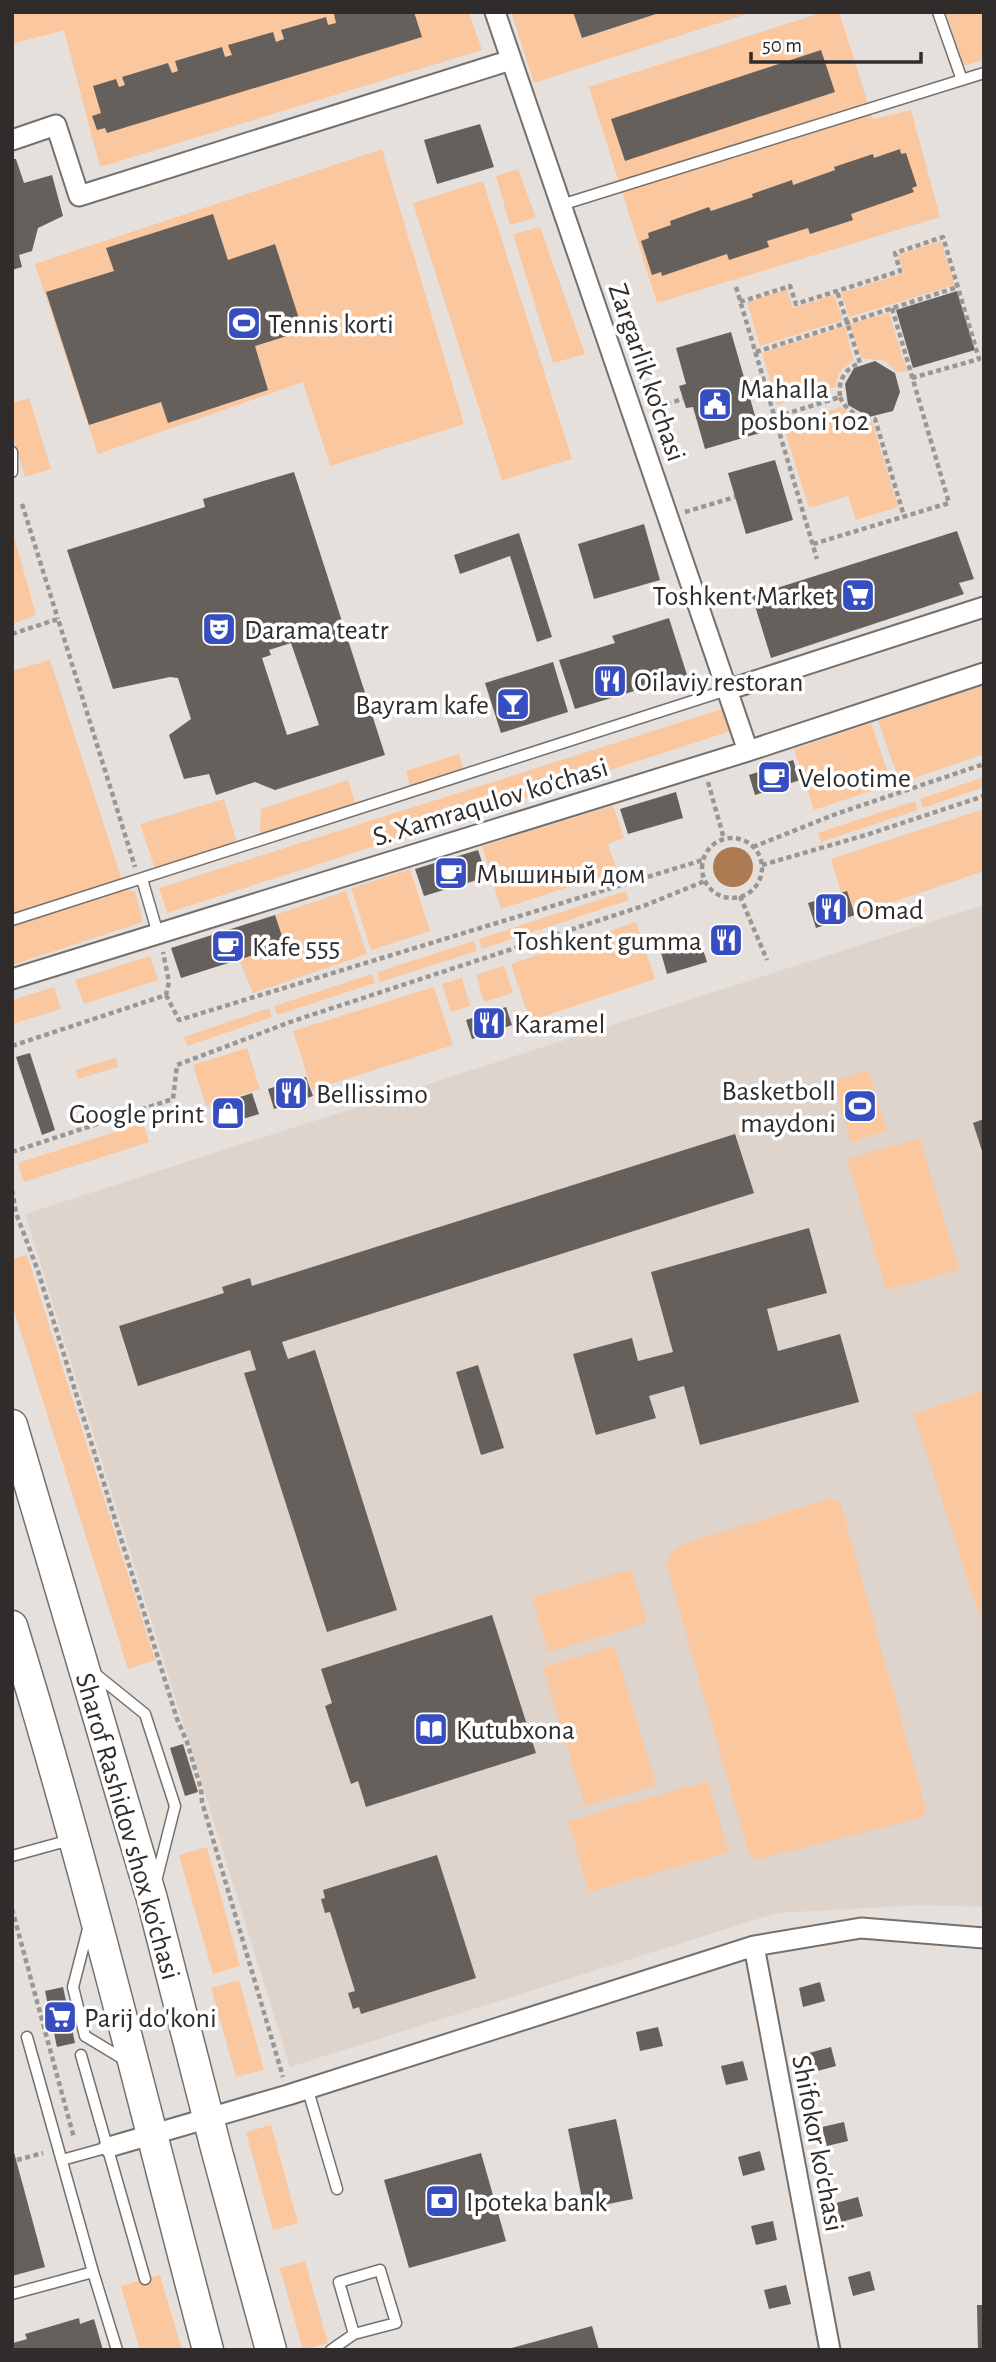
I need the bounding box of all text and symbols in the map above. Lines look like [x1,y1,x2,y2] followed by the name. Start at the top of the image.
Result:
[751,21,921,65] scale bar
[762,35,802,56] text: 50 m
[603,280,690,465] street label: Zargarlik ko'chasi
[225,304,263,342] sports icon: Tennis korti
[268,311,394,339] place label: Tennis korti
[740,376,869,436] place label: Mahalla posboni 102
[696,385,734,423] public building icon: Mahalla posboni 102
[839,576,877,614] supermarket icon: Toshkent Market
[653,583,834,611] place label: Toshkent Market
[200,610,238,648] theatre icon: Darama teatr
[244,617,388,645] place label: Darama teatr
[591,662,629,700] restaurant icon: Oilaviy restoran
[634,669,803,697] place label: Oilaviy restoran
[494,685,532,723] bar icon: Bayram kafe
[355,692,489,720] place label: Bayram kafe
[370,754,611,852] street label: S. Xamraqulov ko'chasi
[755,758,793,796] cafe icon: Velootime
[798,765,911,793] place label: Velootime
[432,854,470,892] cafe icon: Мышиный дом
[476,861,646,889] place label: Мышиный дом
[812,890,850,928] restaurant icon: Omad
[856,897,924,925] place label: Omad
[707,921,745,959] restaurant icon: Toshkent gumma
[209,927,247,965] cafe icon: Kafe 555
[513,928,702,956] place label: Toshkent gumma
[252,934,340,962] place label: Kafe 555
[470,1004,508,1042] restaurant icon: Karamel
[514,1011,605,1039] place label: Karamel
[272,1074,310,1112] restaurant icon: Bellissimo
[722,1078,836,1138] place label: Basketboll maydoni
[316,1081,428,1109] place label: Bellissimo
[841,1087,879,1125] sports icon: Basketboll maydoni
[209,1094,247,1132] shop icon: Google print
[69,1101,204,1129] place label: Google print
[70,1670,184,1983] street label: Sharof Rashidov shox ko'chasi
[412,1710,450,1748] library icon: Kutubxona
[456,1717,575,1745] place label: Kutubxona
[41,1998,79,2036] supermarket icon: Parij do'koni
[84,2005,217,2033] place label: Parij do'koni
[786,2053,848,2234] street label: Shifokor ko'chasi
[423,2182,461,2220] bank icon: Ipoteka bank
[466,2189,607,2217] place label: Ipoteka bank

